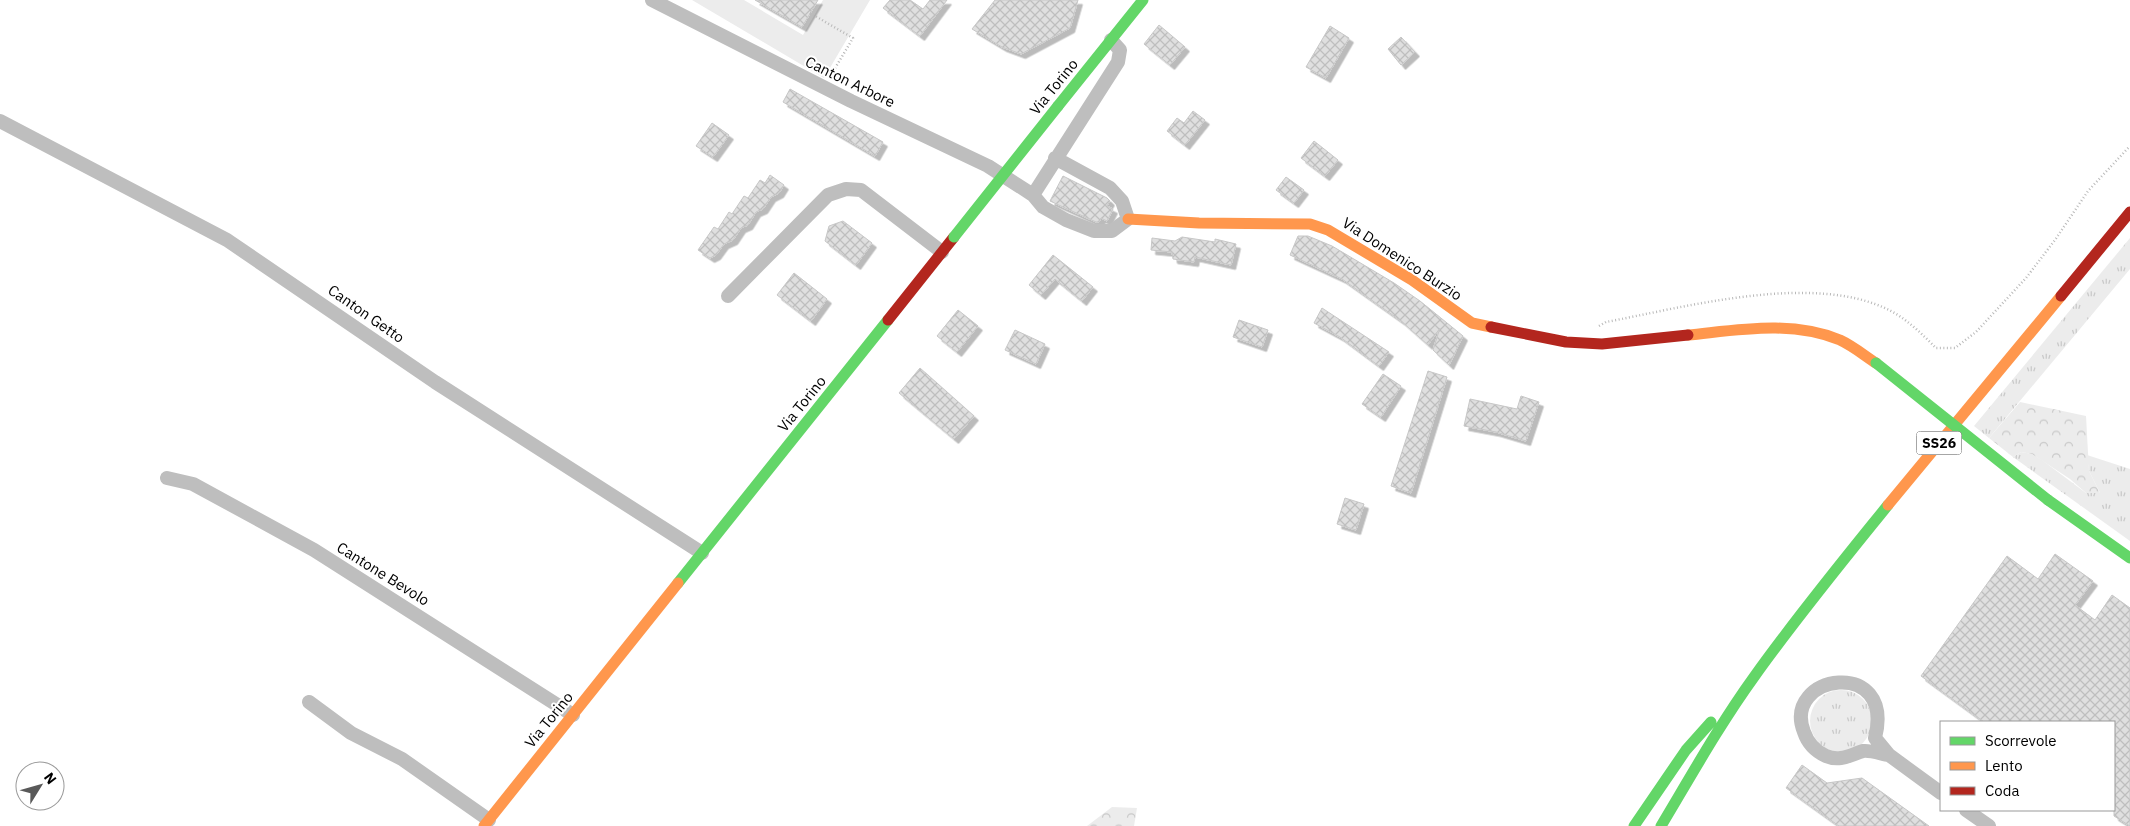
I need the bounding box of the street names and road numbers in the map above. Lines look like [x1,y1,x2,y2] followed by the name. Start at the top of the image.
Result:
[802,52,898,111] street label: Canton Arbore
[1025,55,1082,119] street label: Via Torino
[1339,213,1466,304] street label: Via Domenico Burzio
[324,280,408,347] street label: Canton Getto
[773,372,830,436] street label: Via Torino
[1916,432,1962,454] road number: SS26
[333,537,433,610] street label: Cantone Bevolo
[520,688,577,752] street label: Via Torino

